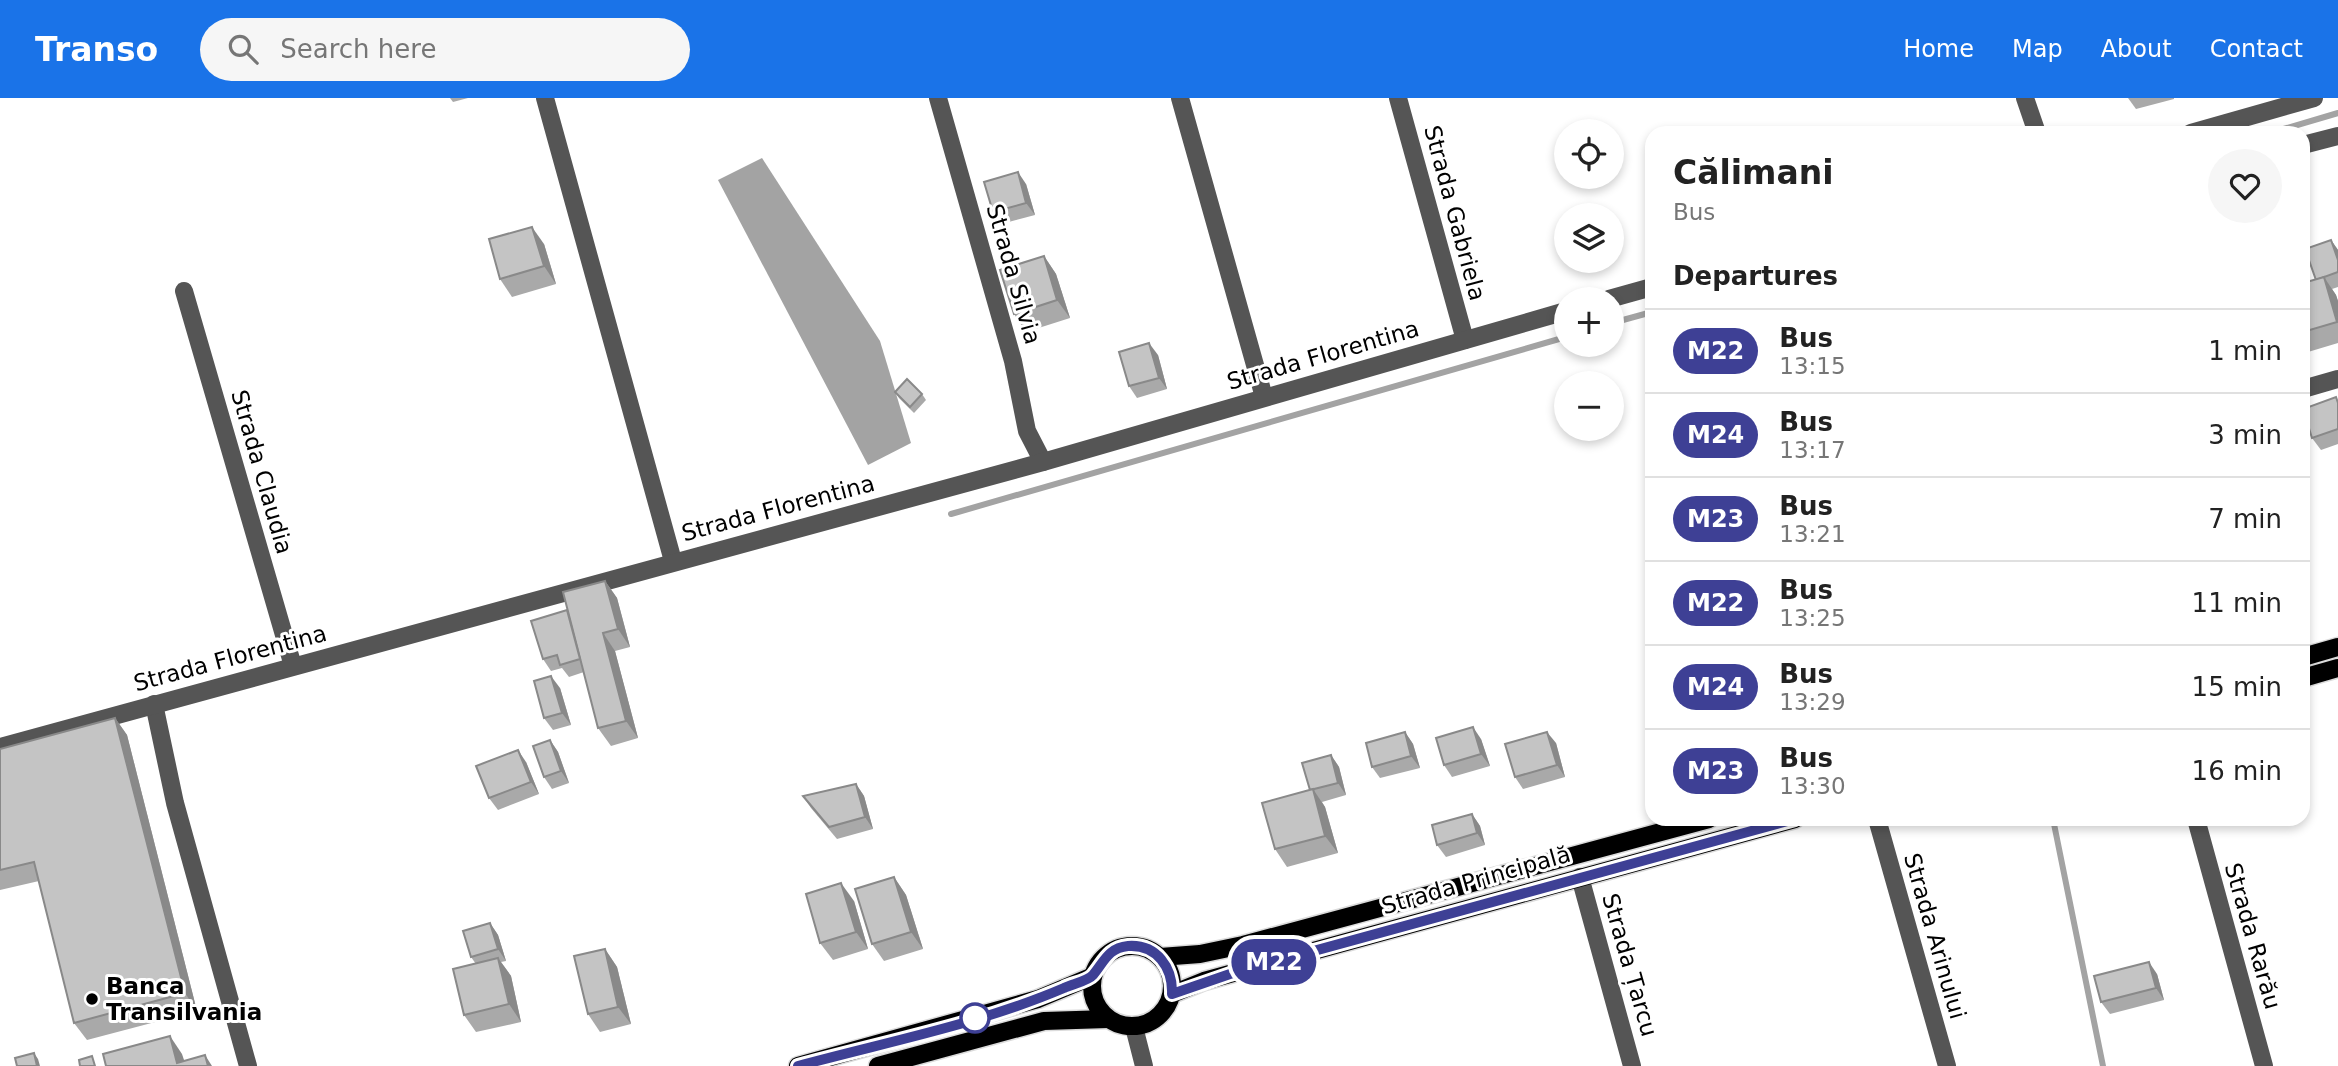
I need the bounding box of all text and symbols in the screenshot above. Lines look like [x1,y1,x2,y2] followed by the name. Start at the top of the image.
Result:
[200,18,690,81] search box
[35,30,158,69] text: Transo
[224,30,262,68] icon: search
[280,34,436,64] text: Search here
[1903,35,1974,63] text: Home
[2012,35,2063,63] text: Map
[2101,35,2172,63] text: About
[2210,35,2303,63] text: Contact
[1554,119,1624,441] map controls
[1554,119,1624,189] button: locate
[1419,123,1491,303] street label: Strada Gabriela
[2208,149,2282,223] button: heart
[1673,153,1834,192] text: Călimani
[1673,199,1715,225] text: Bus
[982,201,1046,347] street label: Strada Silvia
[1554,203,1624,273] button: layers
[1673,261,1838,291] text: Departures
[1554,287,1624,357] button: +
[1224,315,1422,395] street label: Strada Florentina
[1779,323,1833,353] text: Bus
[2208,336,2282,366] text: 1 min
[1687,337,1744,365] text: M22
[1779,353,1846,379] text: 13:15
[1554,371,1624,441] button: −
[226,387,298,557] street label: Strada Claudia
[1779,407,1833,437] text: Bus
[2208,420,2282,450] text: 3 min
[1687,421,1744,449] text: M24
[1779,437,1846,463] text: 13:17
[679,470,877,546] street label: Strada Florentina
[1779,491,1833,521] text: Bus
[2208,504,2282,534] text: 7 min
[1687,505,1744,533] text: M23
[1779,521,1846,547] text: 13:21
[1779,575,1833,605] text: Bus
[2192,588,2282,618] text: 11 min
[1687,589,1744,617] text: M22
[1779,605,1846,631] text: 13:25
[131,620,329,696] street label: Strada Florentina
[1779,659,1833,689] text: Bus
[2192,672,2282,702] text: 15 min
[1687,673,1744,701] text: M24
[1779,689,1846,715] text: 13:29
[1779,743,1833,773] text: Bus
[2192,756,2282,786] text: 16 min
[1687,757,1744,785] text: M23
[1779,773,1846,799] text: 13:30
[1379,841,1573,919] street label: Strada Principală
[1899,850,1971,1022] street label: Strada Arinului
[2220,860,2286,1012] street label: Strada Rarău
[1596,891,1663,1040] street label: Strada Țarcu
[1234,939,1314,985] line badge: M22
[1245,948,1303,976] text: M22
[106,973,262,1025] place label: Banca Transilvania
[84,991,100,1007] marker: Banca Transilvania
[960,1003,990,1033] unlabelled marker

